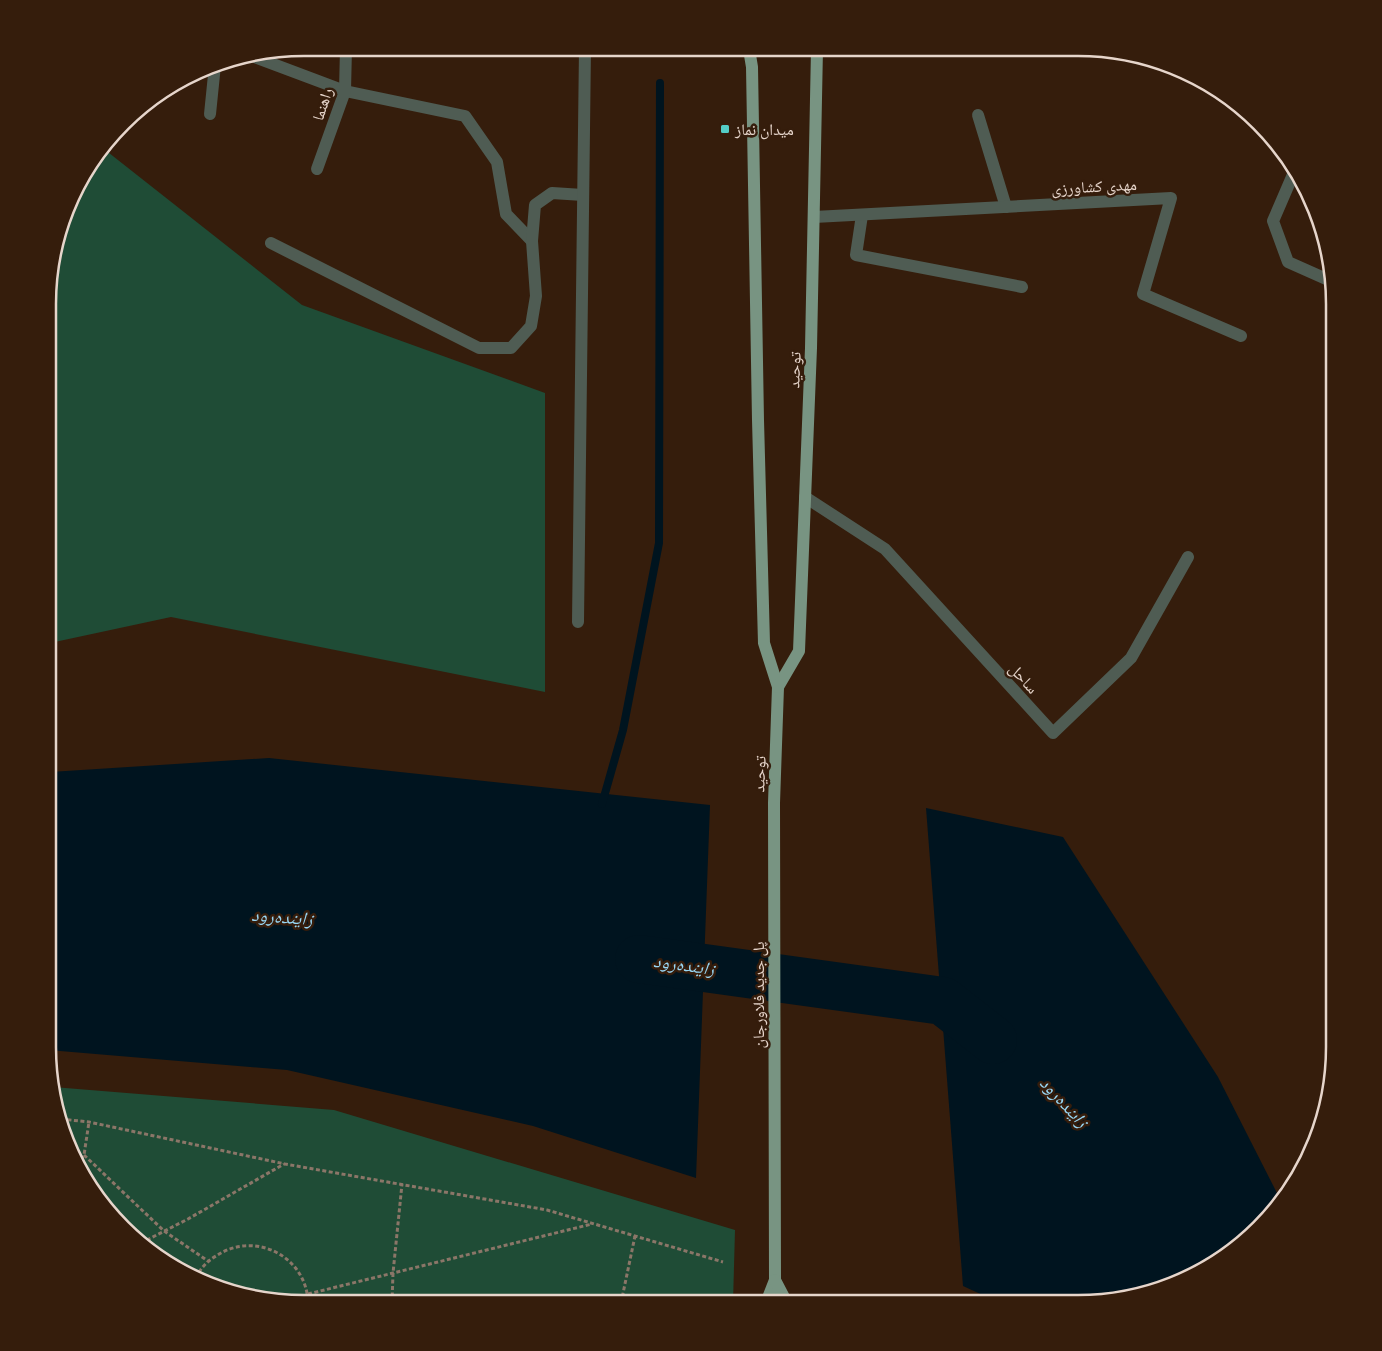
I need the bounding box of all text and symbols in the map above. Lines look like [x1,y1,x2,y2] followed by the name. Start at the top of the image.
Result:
[307,85,337,123] street label: راهنما
[734,119,794,140] place label: میدان نماز
[719,123,731,135] marker: میدان نماز
[1051,174,1137,199] street label: مهدی کشاورزی
[783,351,805,389] street label: توحید
[1004,659,1043,698] street label: ساحل
[748,755,770,793] street label: توحید
[251,903,316,930] water label: زاینده‌رود
[748,941,769,1048] street label: پل جدید فلاورجان
[652,949,718,980] water label: زاینده‌رود
[1035,1071,1095,1134] water label: زاینده‌رود

